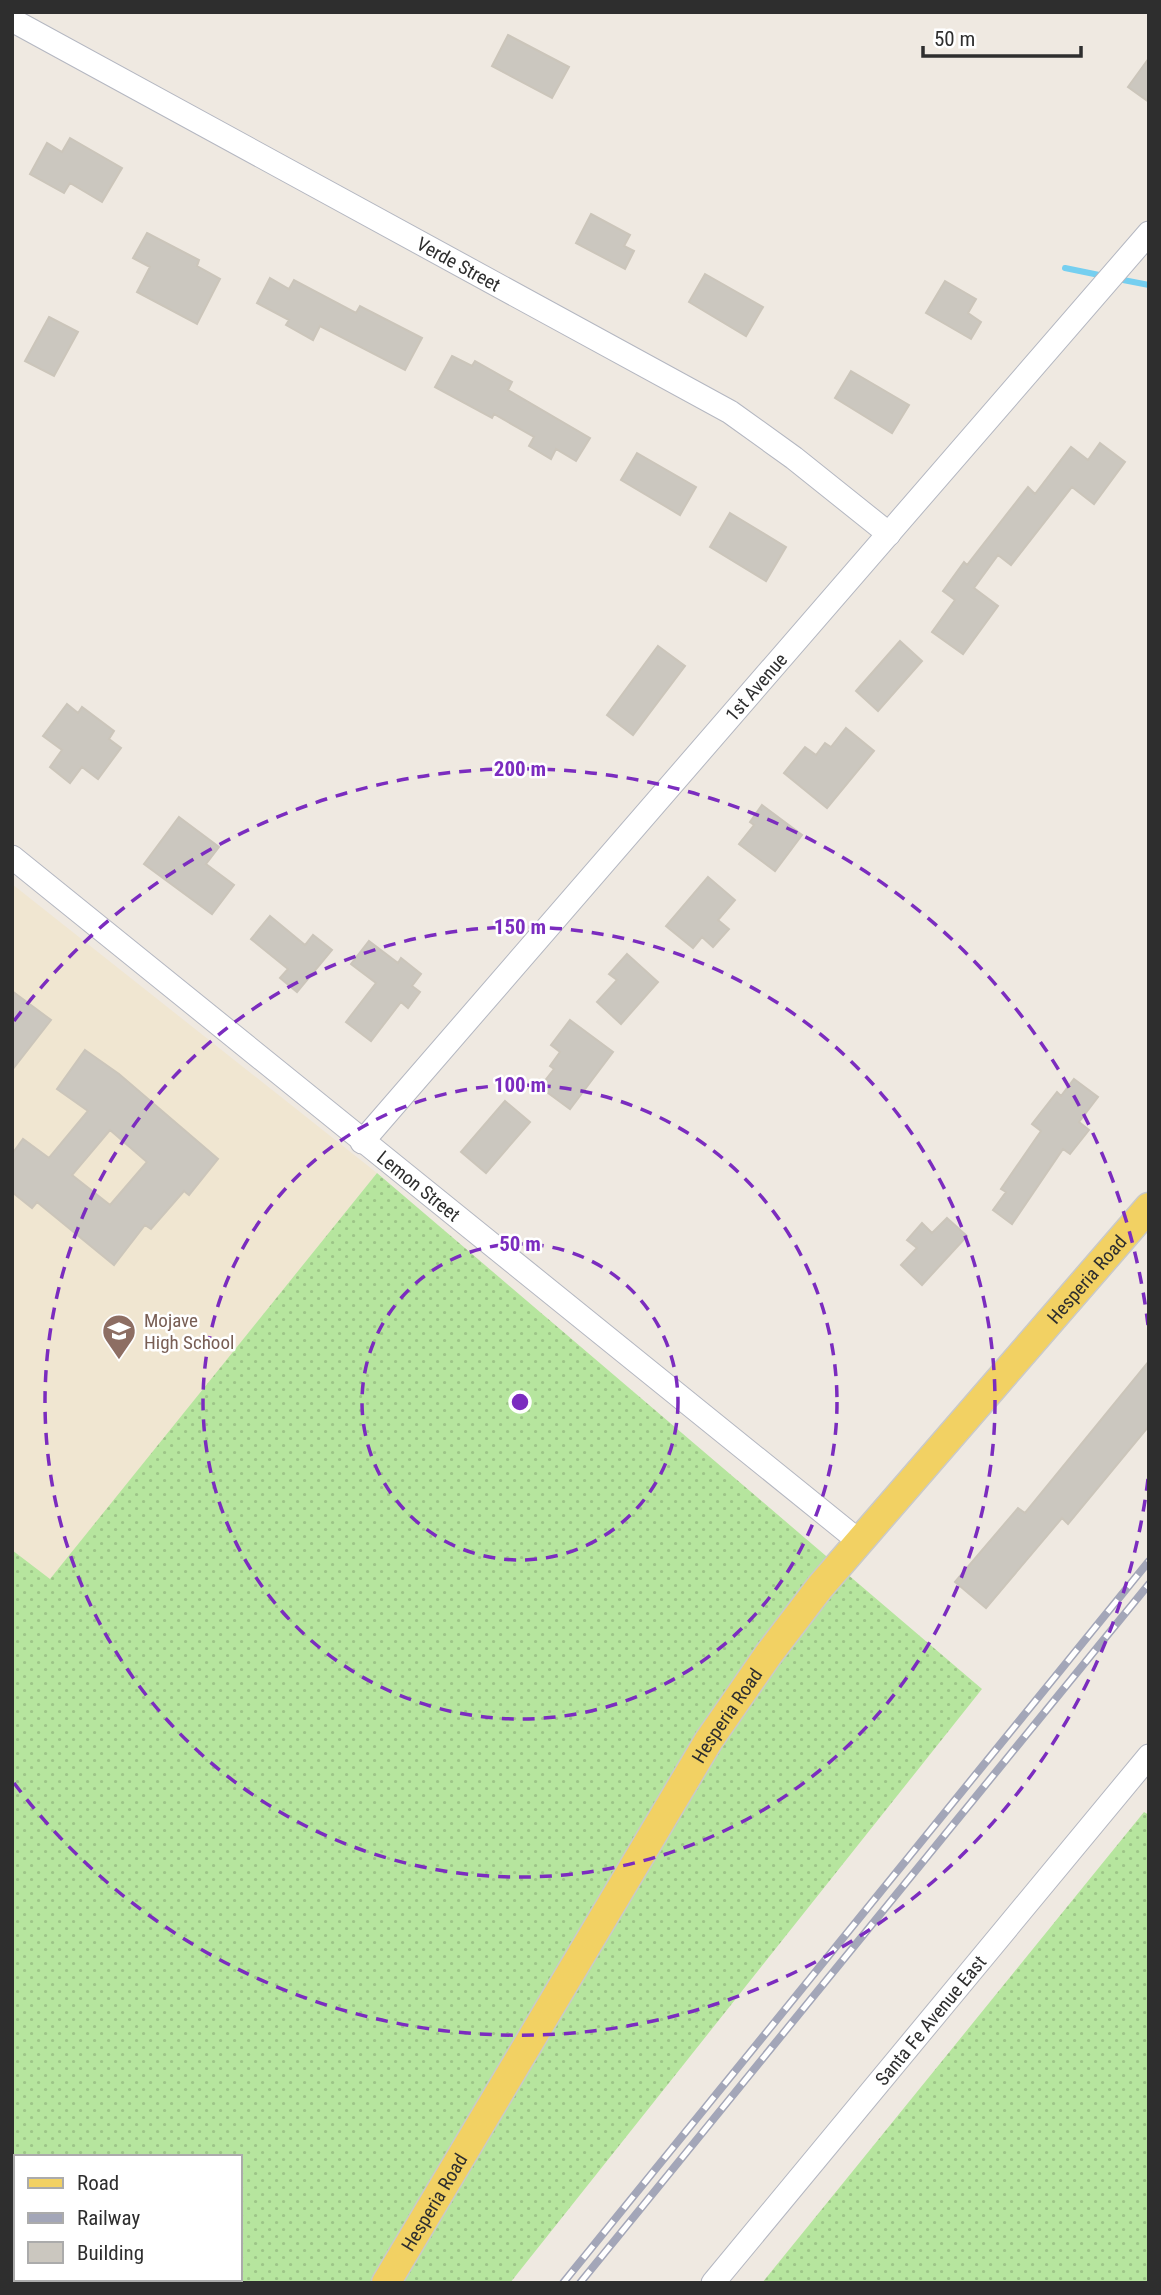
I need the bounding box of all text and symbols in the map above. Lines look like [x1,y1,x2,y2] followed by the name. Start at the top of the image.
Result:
[923,14,1080,58] scale bar
[934,27,975,51] text: 50 m
[413,232,505,296] street label: Verde Street
[720,648,792,726] street label: 1st Avenue
[494,757,546,781] text: 200 m
[494,915,546,939] text: 150 m
[494,1073,546,1097] text: 100 m
[373,1145,465,1226] street label: Lemon Street
[1042,1230,1131,1328] street label: Hesperia Road
[499,1232,541,1256] text: 50 m
[144,1309,234,1354] place label: Mojave High School
[100,1312,138,1361] school or university icon: Mojave High School
[508,1390,532,1414] centre of rings
[687,1664,767,1767] street label: Hesperia Road
[870,1951,991,2090] street label: Santa Fe Avenue East
[396,2149,472,2255] street label: Hesperia Road
[14,2155,242,2281] legend
[77,2171,119,2195] text: Road
[77,2206,140,2230] text: Railway
[77,2241,144,2265] text: Building

